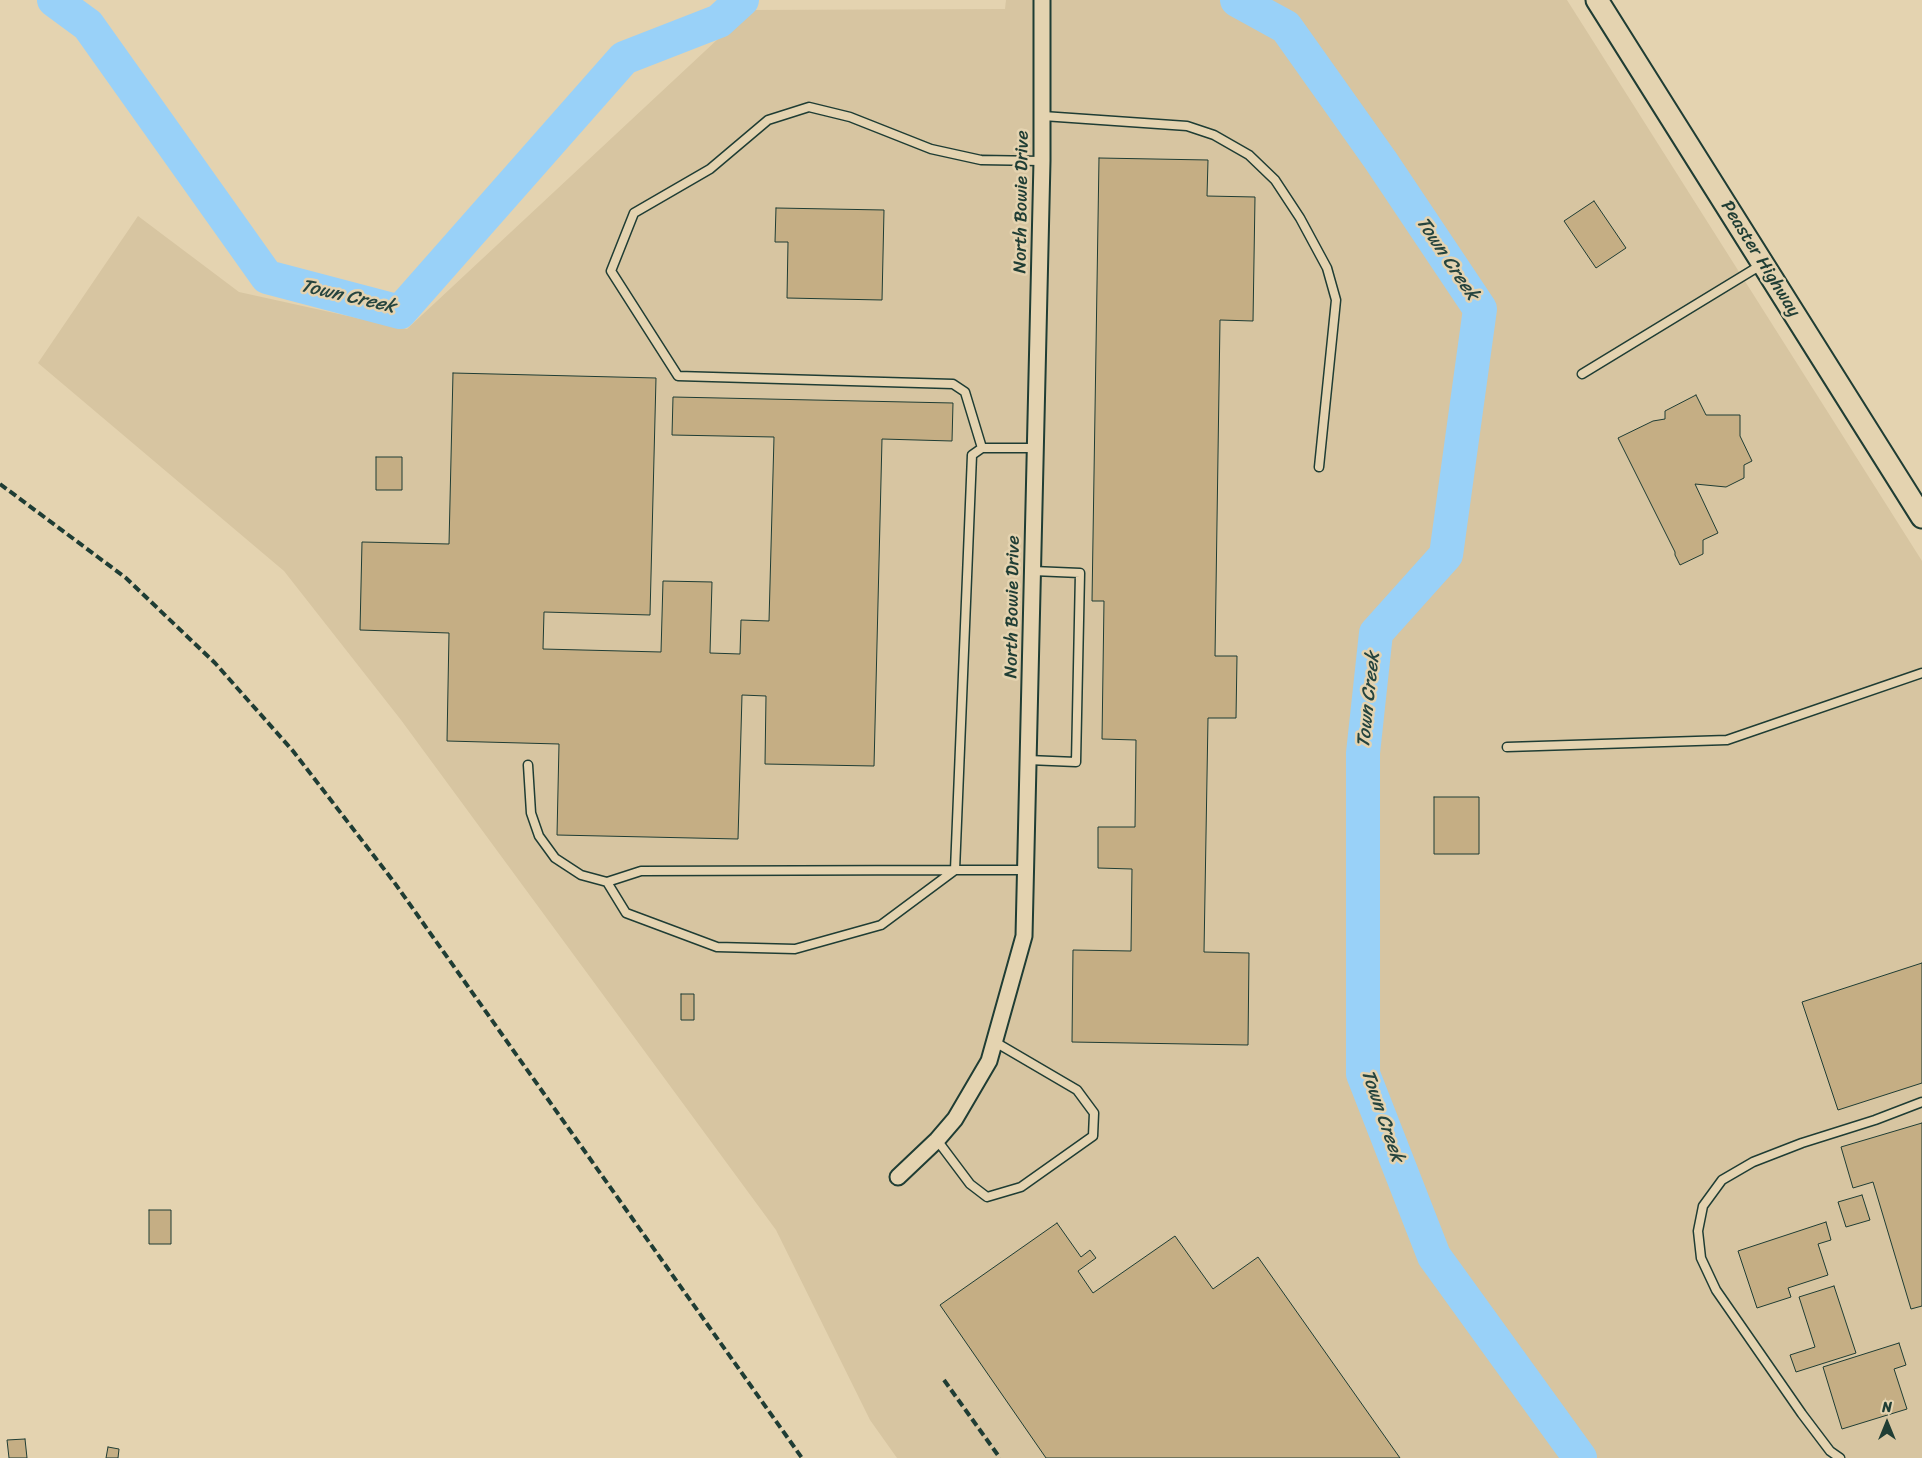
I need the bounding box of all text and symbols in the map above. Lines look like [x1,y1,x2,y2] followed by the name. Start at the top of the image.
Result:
[1010,130,1034,274] street label: North Bowie Drive
[1716,197,1804,321] street label: Peaster Highway
[1411,213,1483,305] water label: Town Creek
[299,275,397,319] water label: Town Creek
[1001,535,1025,679] street label: North Bowie Drive
[1353,651,1385,749] water label: Town Creek
[1356,1067,1408,1165] water label: Town Creek
[1882,1395,1892,1420] text: N
[1862,1398,1912,1448] north arrow

